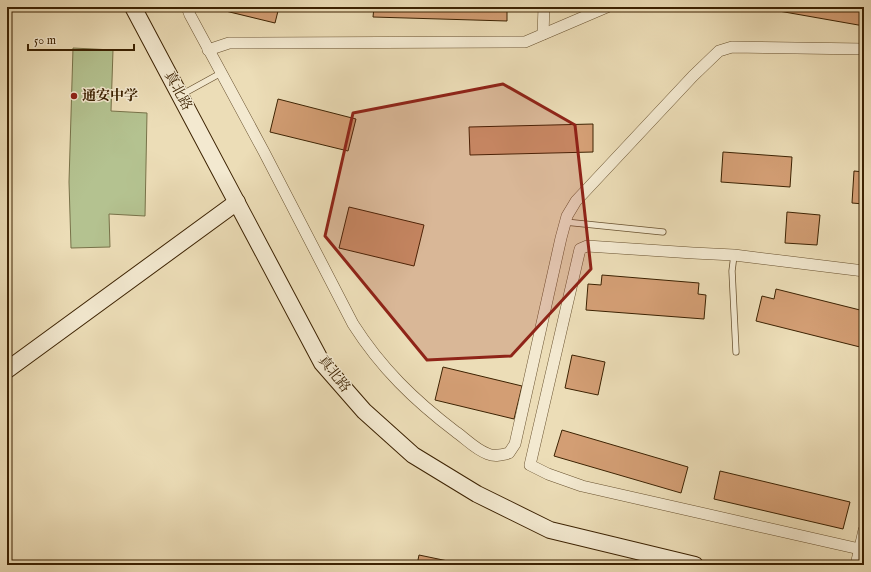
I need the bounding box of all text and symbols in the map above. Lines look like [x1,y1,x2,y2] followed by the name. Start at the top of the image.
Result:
[28,26,134,52] scale bar
[34,33,56,48] text: 50 m
[160,68,196,114] street label: 真北路
[82,87,138,105] place label: 通安中学
[69,91,79,101] marker: 通安中学
[314,352,354,396] street label: 真北路

